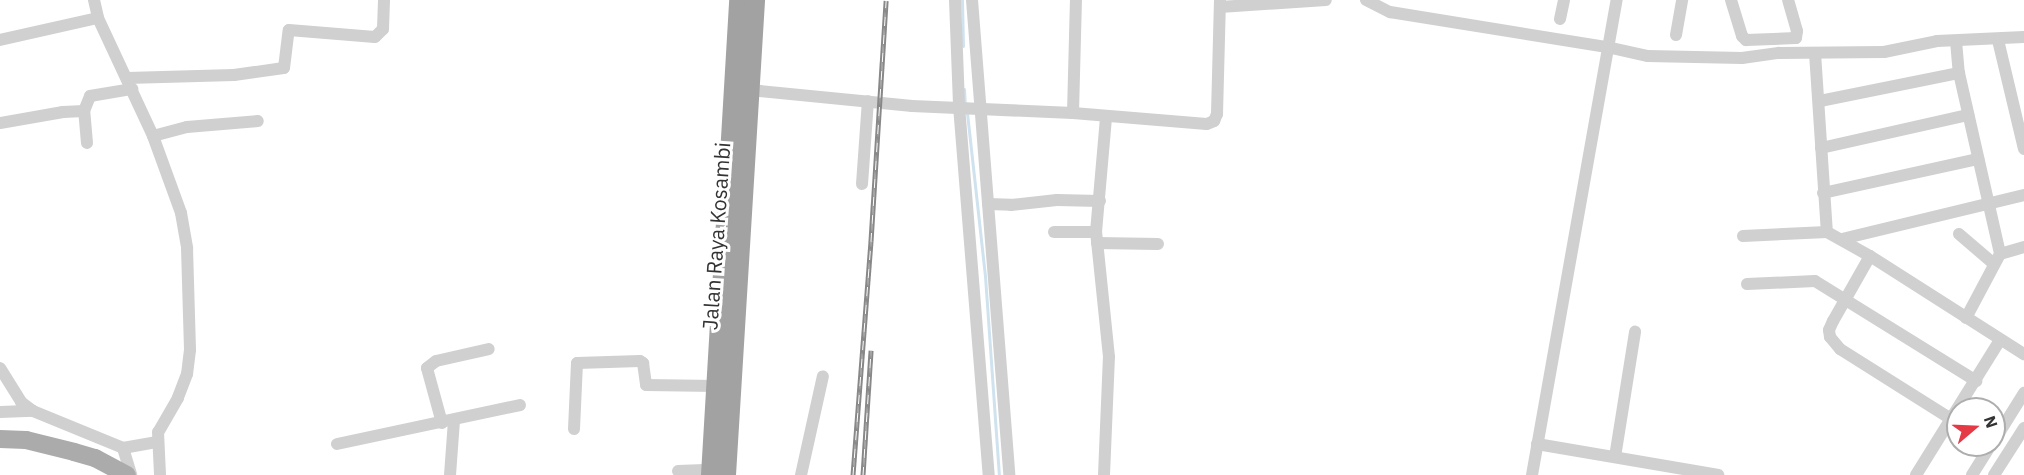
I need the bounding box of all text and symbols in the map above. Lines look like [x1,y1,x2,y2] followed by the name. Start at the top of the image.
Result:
[697,141,735,331] street label: Jalan Raya Kosambi
[1946,397,2006,457] north arrow
[1980,413,2002,431] text: N

